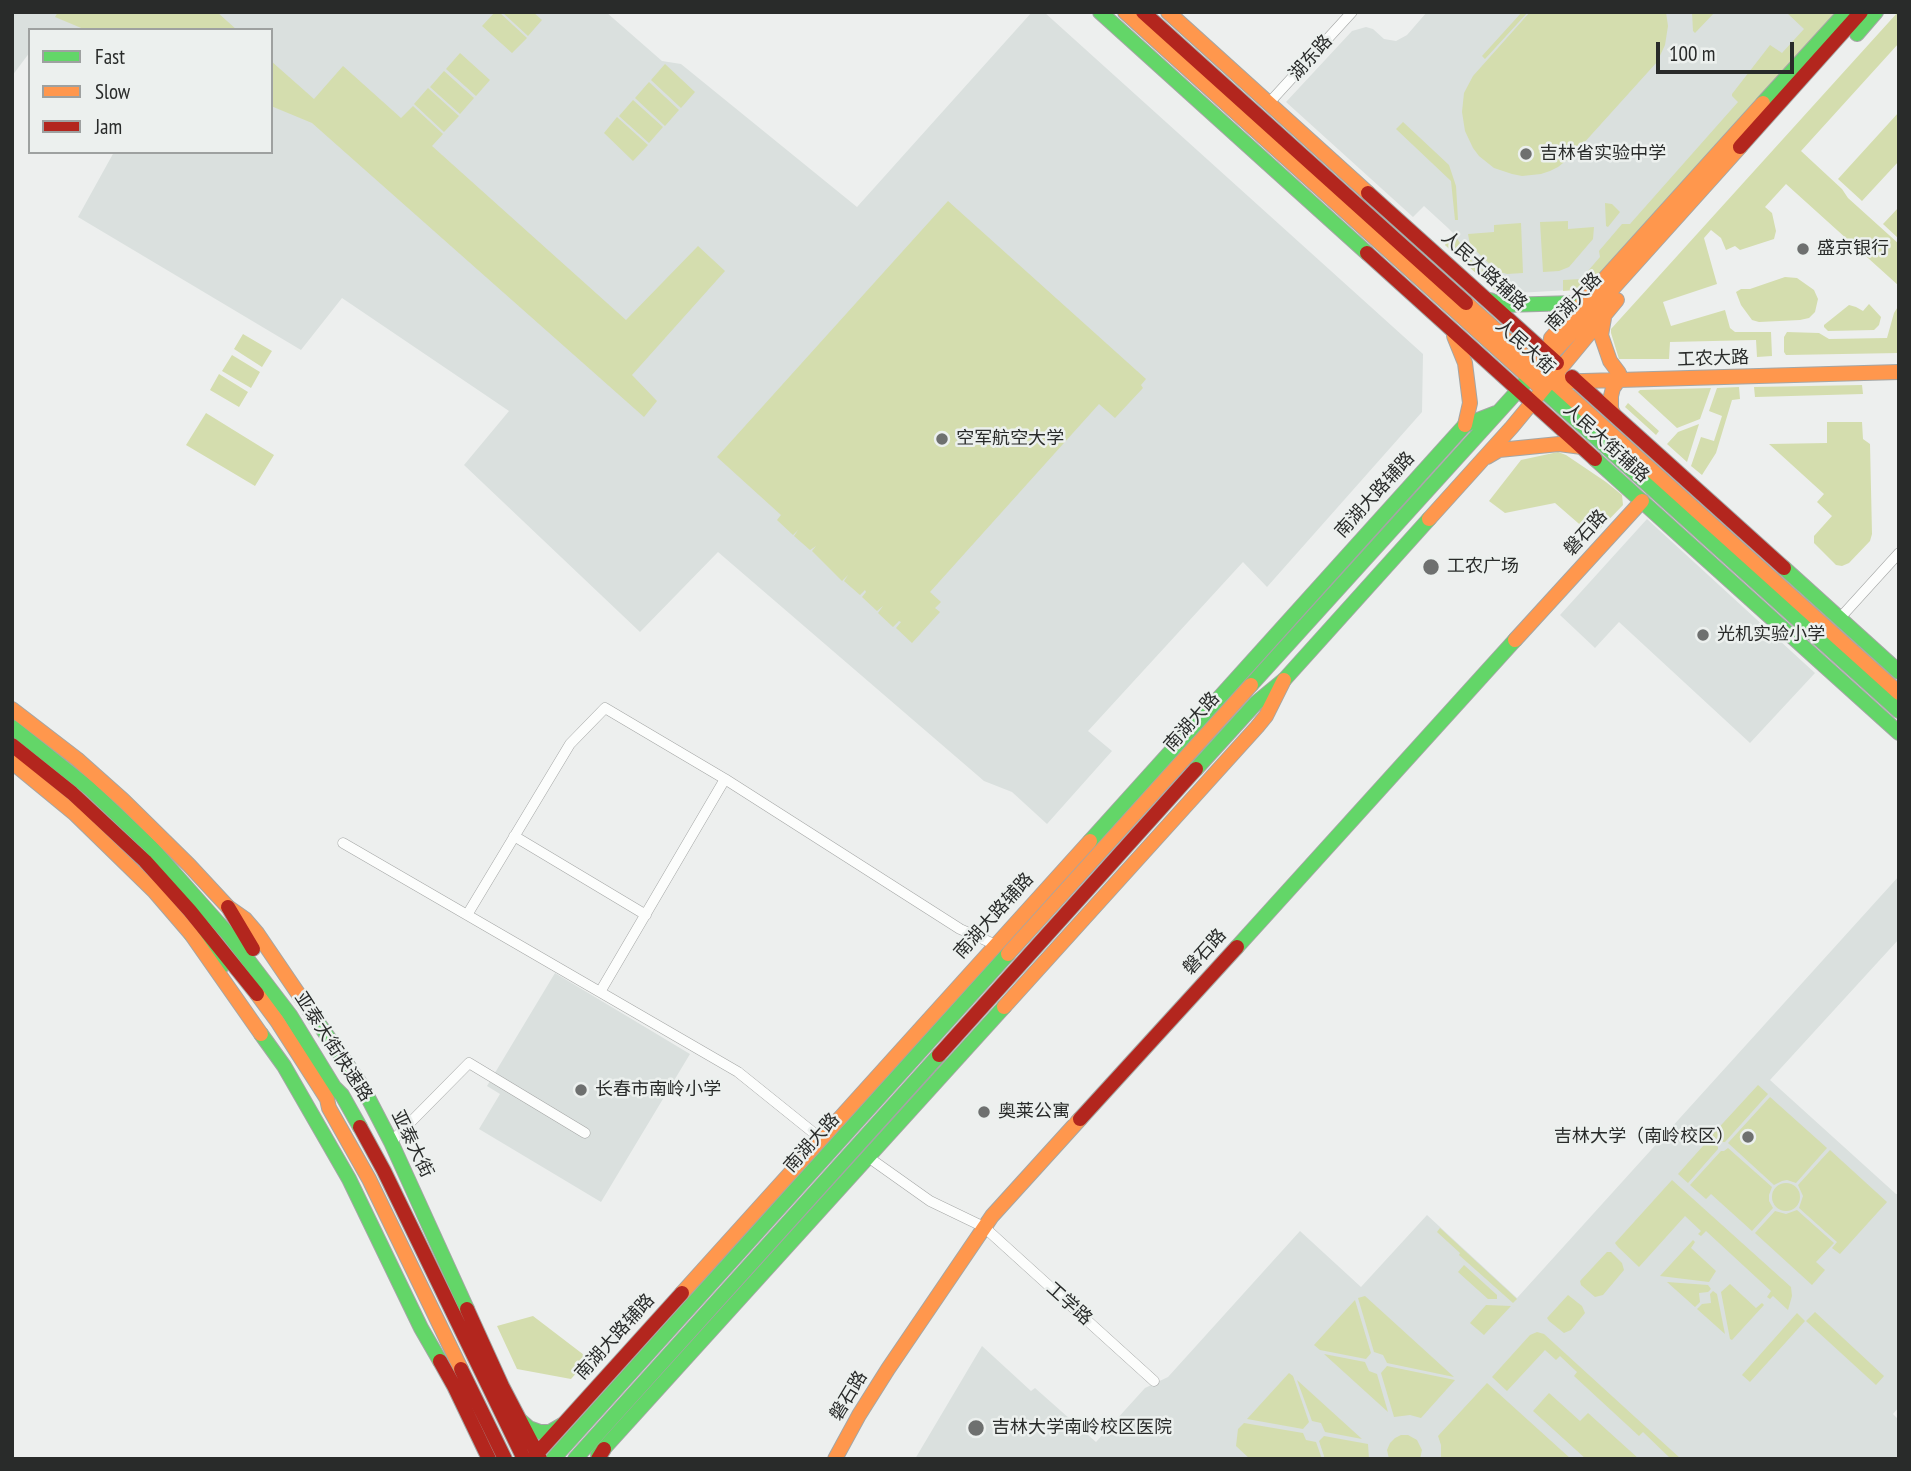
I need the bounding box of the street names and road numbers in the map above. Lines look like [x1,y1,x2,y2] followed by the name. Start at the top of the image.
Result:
[1285,31,1337,85] street label: 湖东路
[1437,227,1531,315] street label: 人民大路辅路
[1542,268,1606,336] street label: 南湖大路
[1491,315,1559,379] street label: 人民大街
[1677,347,1749,371] street label: 工农大路
[1559,399,1653,487] street label: 人民大街辅路
[1331,448,1419,542] street label: 南湖大路辅路
[1560,506,1612,560] street label: 磐石路
[1160,688,1224,756] street label: 南湖大路
[950,869,1038,963] street label: 南湖大路辅路
[1179,925,1231,979] street label: 磐石路
[290,988,376,1106] street label: 亚泰大街快速路
[387,1107,437,1181] street label: 亚泰大街
[780,1109,844,1177] street label: 南湖大路
[1042,1278,1096,1330] street label: 工学路
[571,1290,659,1384] street label: 南湖大路辅路
[826,1367,872,1425] street label: 磐石路

